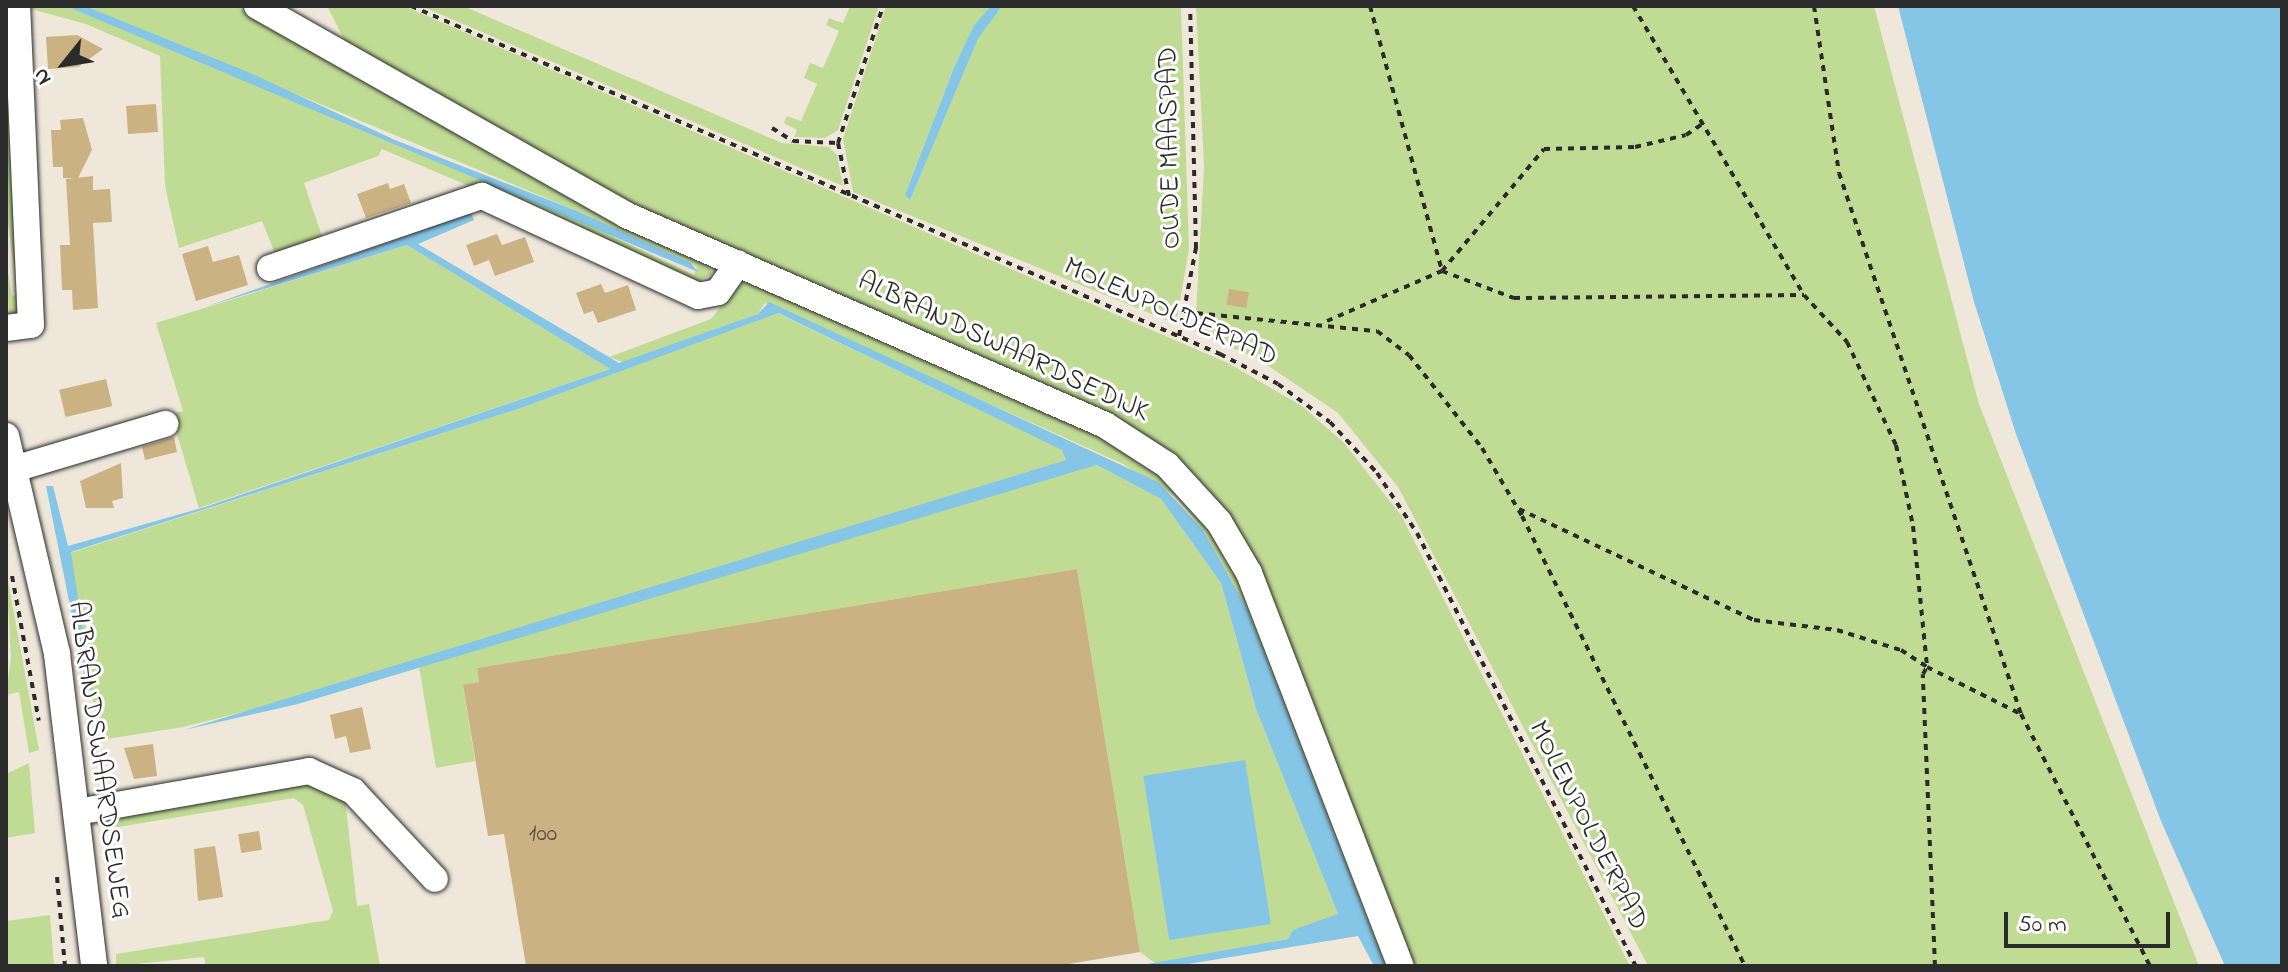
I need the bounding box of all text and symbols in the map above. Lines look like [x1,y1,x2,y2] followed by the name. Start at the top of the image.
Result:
[24,24,104,104] north arrow
[1152,47,1190,249] street label: OUDE MAASPAD
[26,62,61,90] text: N
[1058,251,1282,375] street label: MOLENPOLDERPAD
[852,266,1154,430] street label: ALBRANDSWAARDSEDIJK
[59,599,137,921] street label: ALBRANDSWAARDSEWEG
[1520,716,1654,936] street label: MOLENPOLDERPAD
[529,821,557,849] house number: 100
[2008,896,2174,946] scale bar
[2018,908,2067,943] text: 50 m

